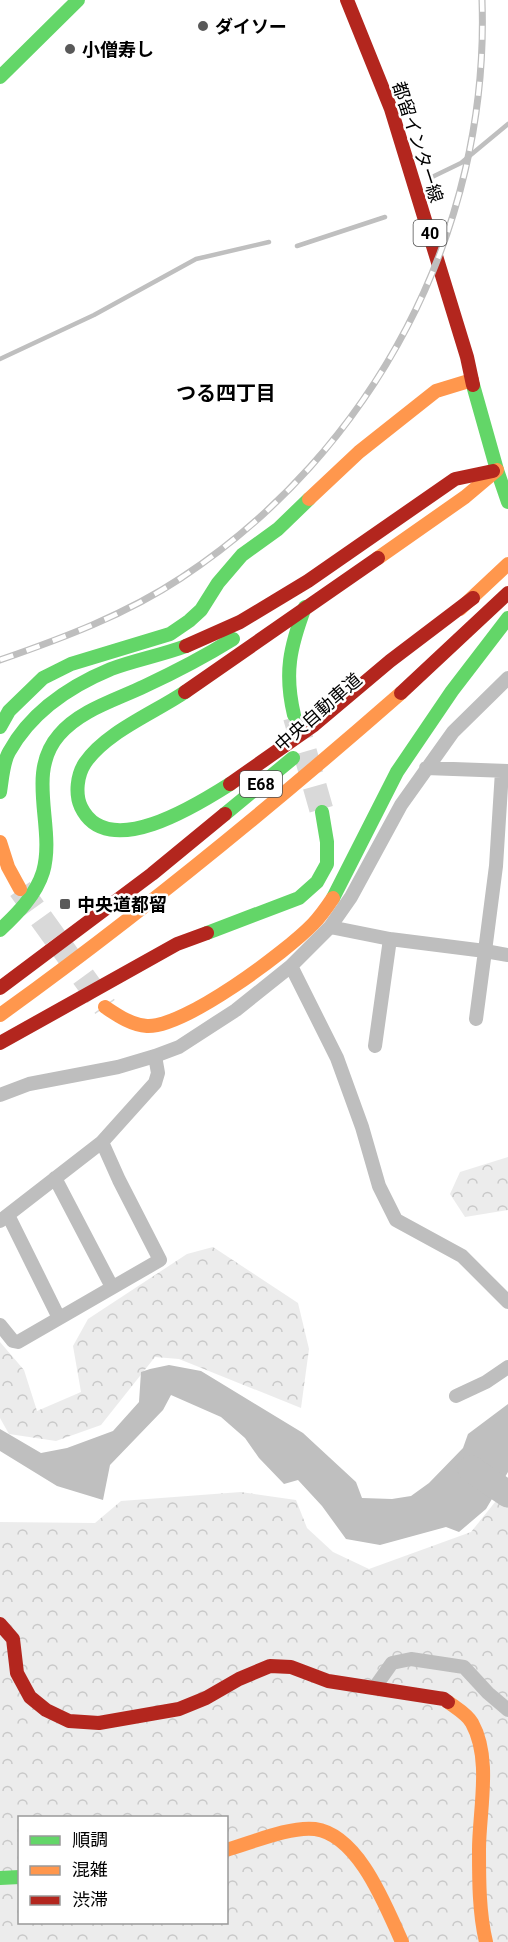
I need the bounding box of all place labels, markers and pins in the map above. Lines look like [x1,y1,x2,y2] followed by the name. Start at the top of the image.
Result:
[215,16,287,37] place label: ダイソー
[196,19,210,33] marker: ダイソー
[82,39,154,60] place label: 小僧寿し
[63,42,77,56] marker: 小僧寿し
[77,894,167,915] place label: 中央道都留
[58,897,72,911] marker: 中央道都留

